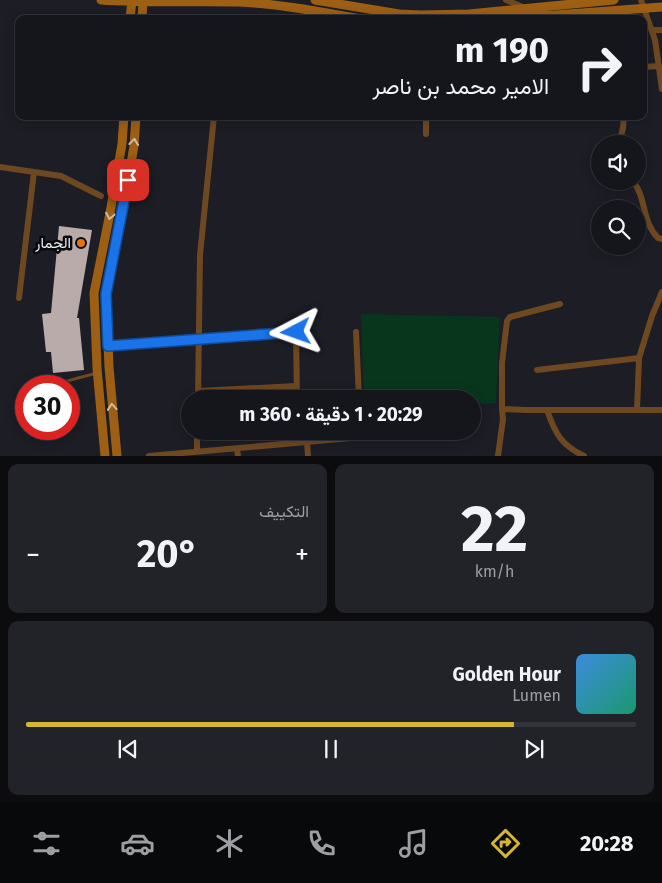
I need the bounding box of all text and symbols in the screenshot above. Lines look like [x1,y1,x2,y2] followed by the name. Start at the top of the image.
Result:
[455,29,549,71] text: 190 m
[567,35,632,100] icon: right
[373,73,549,100] text: الامير محمد بن ناصر
[591,135,646,255] map controls
[591,135,646,190] button: sound
[128,138,139,146] one-way arrow
[107,159,149,201] pin
[114,166,142,194] icon: arrive
[591,200,646,255] button: search
[105,212,115,221] one-way arrow
[34,234,71,252] place label: الجمار
[75,237,87,249] marker: الجمار
[269,305,321,357] position arrow
[15,375,80,440] speed limit sign: 30
[107,403,118,411] one-way arrow
[239,403,423,426] text: 20:29 · 1 دقيقة · 360 m
[461,490,528,568] text: 22
[259,502,309,521] text: التكييف
[137,531,198,577] text: 20°
[26,538,40,571] text: −
[295,538,309,571] text: +
[475,562,514,581] text: km/h
[453,663,561,686] text: Golden Hour
[512,686,561,705] text: Lumen
[114,735,142,763] icon: previous
[317,735,345,763] icon: pause
[520,735,548,763] icon: next
[29,826,64,861] icon: filters
[120,826,155,861] icon: car
[212,826,247,861] icon: climate
[304,826,339,861] icon: phone
[396,826,431,861] icon: music
[488,826,523,861] icon: directions
[580,830,634,857] text: 20:28

